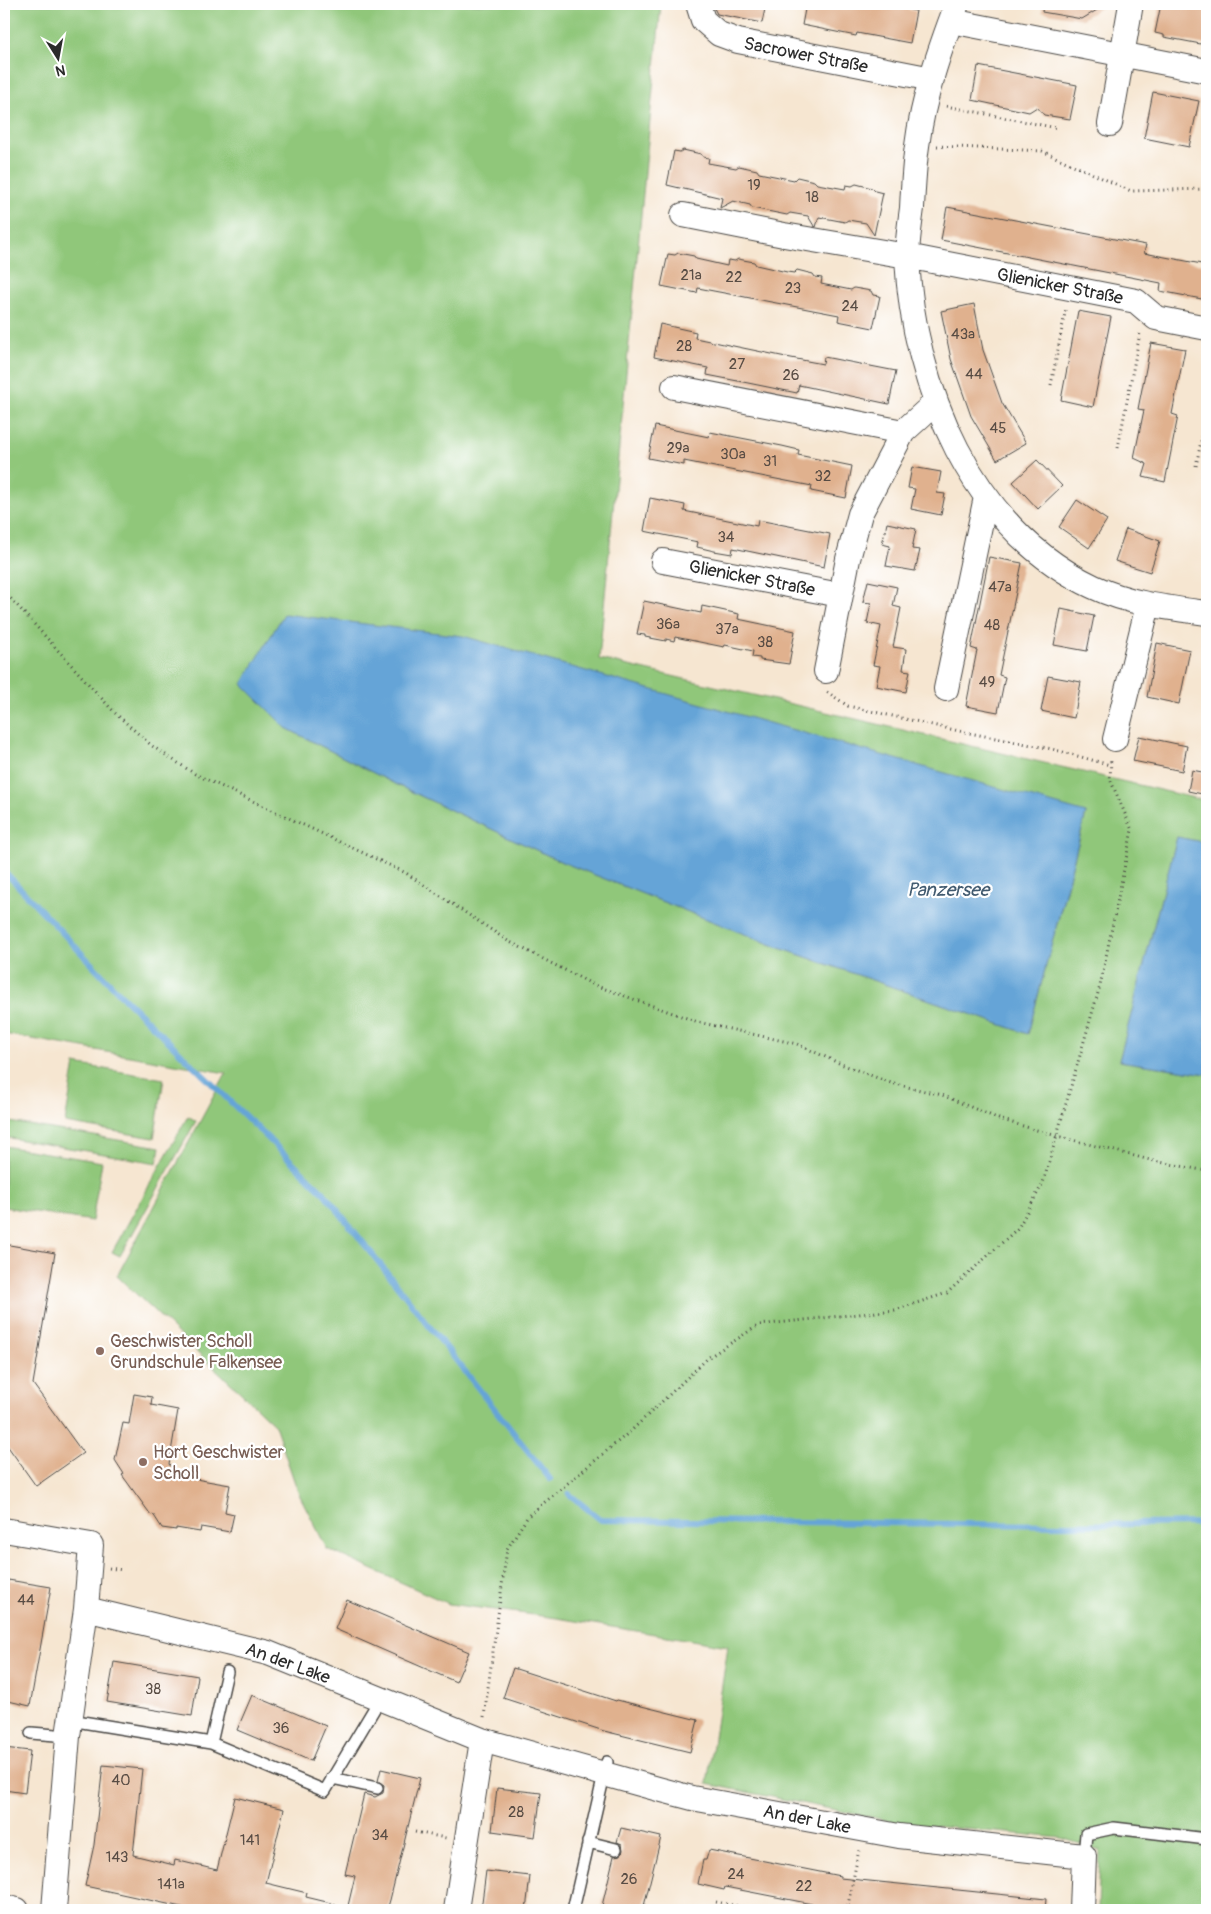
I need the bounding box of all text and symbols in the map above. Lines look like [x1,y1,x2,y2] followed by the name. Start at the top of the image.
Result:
[32,32,82,82] north arrow
[742,32,870,79] street label: Sacrower Straße
[54,61,67,80] text: N
[747,176,761,195] house number: 19
[805,188,819,207] house number: 18
[995,263,1125,310] street label: Glienicker Straße
[680,266,702,285] house number: 21a
[726,268,742,287] house number: 22
[785,279,801,298] house number: 23
[841,297,859,316] house number: 24
[951,325,975,344] house number: 43a
[676,337,692,356] house number: 28
[729,355,745,374] house number: 27
[965,365,983,384] house number: 44
[782,366,800,385] house number: 26
[990,419,1006,438] house number: 45
[666,439,690,458] house number: 29a
[720,445,746,464] house number: 30a
[763,452,777,471] house number: 31
[815,467,831,486] house number: 32
[717,528,735,547] house number: 34
[687,555,817,602] street label: Glienicker Straße
[988,578,1012,597] house number: 47a
[656,615,680,634] house number: 36a
[984,616,1001,635] house number: 48
[715,620,739,639] house number: 37a
[757,633,773,652] house number: 38
[979,673,995,692] house number: 49
[907,878,991,902] water label: Panzersee
[110,1330,282,1374] place label: Geschwister Scholl Grundschule Falkensee
[94,1345,106,1357] marker: Geschwister Scholl Grundschule Falkensee
[153,1441,285,1485] place label: Hort Geschwister Scholl
[137,1456,149,1468] marker: Hort Geschwister Scholl
[17,1591,35,1610] house number: 44
[242,1637,334,1690] street label: An der Lake
[145,1680,161,1699] house number: 38
[272,1719,290,1738] house number: 36
[112,1771,130,1790] house number: 40
[761,1800,853,1839] street label: An der Lake
[508,1803,524,1822] house number: 28
[371,1826,389,1845] house number: 34
[240,1831,260,1850] house number: 141
[106,1848,128,1867] house number: 143
[727,1865,745,1884] house number: 24
[620,1870,638,1889] house number: 26
[157,1875,185,1894] house number: 141a
[796,1877,812,1896] house number: 22

